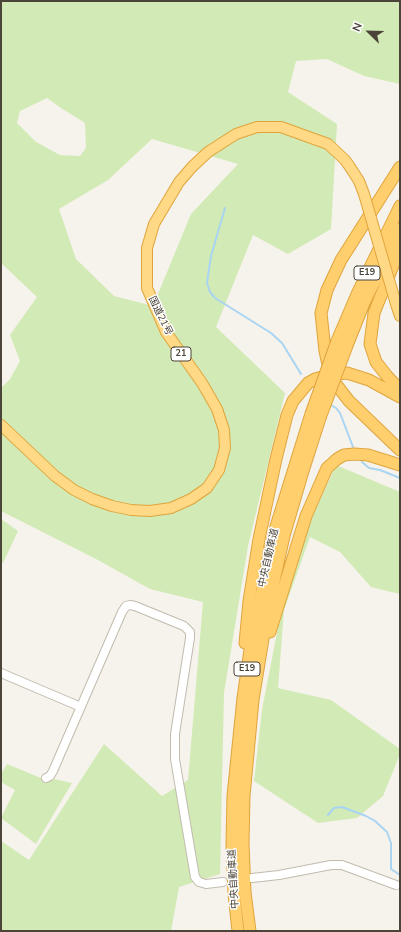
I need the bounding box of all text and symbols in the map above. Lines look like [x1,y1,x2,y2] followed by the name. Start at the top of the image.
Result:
[349,12,389,52] north arrow
[349,20,366,34] text: N
[354,266,380,280] road number: E19
[145,294,175,338] street label: 国道21号
[171,347,191,361] road number: 21
[256,527,282,589] street label: 中央自動車道
[234,662,260,676] road number: E19
[226,849,242,909] street label: 中央自動車道

